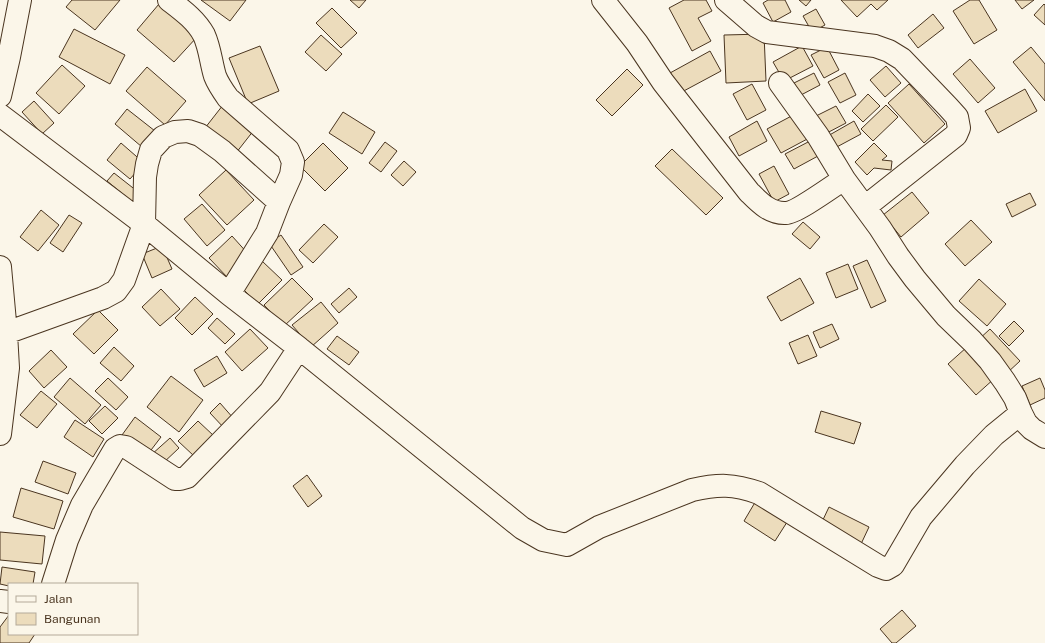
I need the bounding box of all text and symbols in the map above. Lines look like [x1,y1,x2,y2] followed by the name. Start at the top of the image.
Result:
[8,583,138,635] legend
[44,592,73,606] text: Jalan
[44,612,100,626] text: Bangunan

